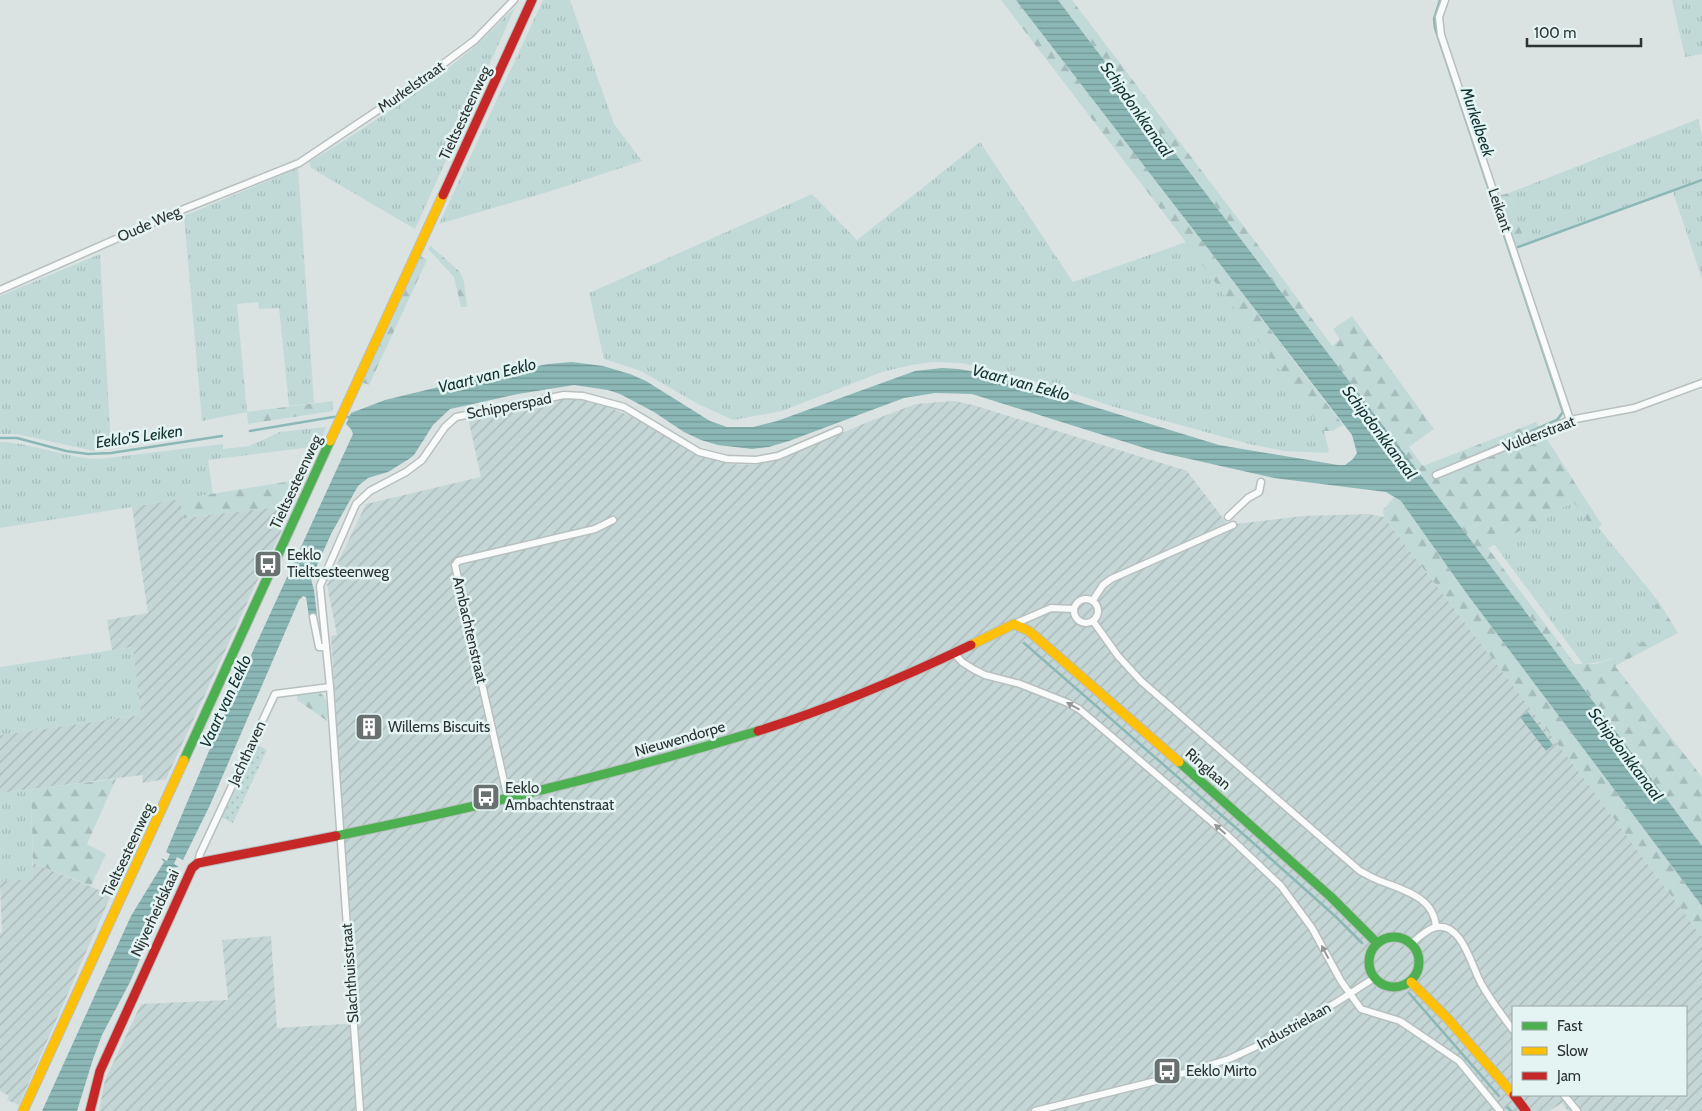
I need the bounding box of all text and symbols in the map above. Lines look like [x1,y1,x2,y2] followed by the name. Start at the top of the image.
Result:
[1527,15,1641,47] scale bar
[1534,24,1576,42] text: 100 m
[374,57,448,117] street label: Murkelstraat
[1097,58,1176,161] water label: Schipdonkkanaal
[435,63,495,163] street label: Tieltsesteenweg
[1456,84,1499,160] water label: Murkelbeek
[1484,186,1516,234] street label: Leikant
[115,202,184,246] street label: Oude Weg
[436,354,538,397] water label: Vaart van Eeklo
[970,360,1072,405] water label: Vaart van Eeklo
[1338,382,1421,483] water label: Schipdonkkanaal
[465,389,553,423] street label: Schipperspad
[1500,412,1578,456] street label: Vulderstraat
[94,421,184,452] water label: Eeklo'S Leiken
[266,432,326,532] street label: Tieltsesteenweg
[287,546,389,581] place label: Eeklo Tieltsesteenweg
[253,549,283,579] bus stop icon: Eeklo Tieltsesteenweg
[449,575,491,685] street label: Ambachtenstraat
[196,652,255,751] water label: Vaart van Eeklo
[1065,702,1080,710] one-way arrow
[1584,704,1667,805] water label: Schipdonkkanaal
[354,712,384,742] building icon: Willems Biscuits
[633,717,728,761] street label: Nieuwendorpe
[224,718,270,789] street label: Jachthaven
[388,718,490,736] place label: Willems Biscuits
[1182,744,1234,794] street label: Ringlaan
[505,779,614,814] place label: Eeklo Ambachtenstraat
[471,782,501,812] bus stop icon: Eeklo Ambachtenstraat
[98,800,158,900] street label: Tieltsesteenweg
[1214,824,1227,835] one-way arrow
[127,867,183,959] street label: Nijverheidskaai
[338,923,362,1023] street label: Slachthuisstraat
[1321,945,1329,959] one-way arrow
[1254,998,1334,1054] street label: Industrielaan
[1512,1006,1687,1096] legend
[1557,1017,1582,1035] text: Fast
[1557,1042,1588,1060] text: Slow
[1152,1056,1182,1086] bus stop icon: Eeklo Mirto
[1186,1062,1257,1080] place label: Eeklo Mirto
[1556,1067,1581,1085] text: Jam

